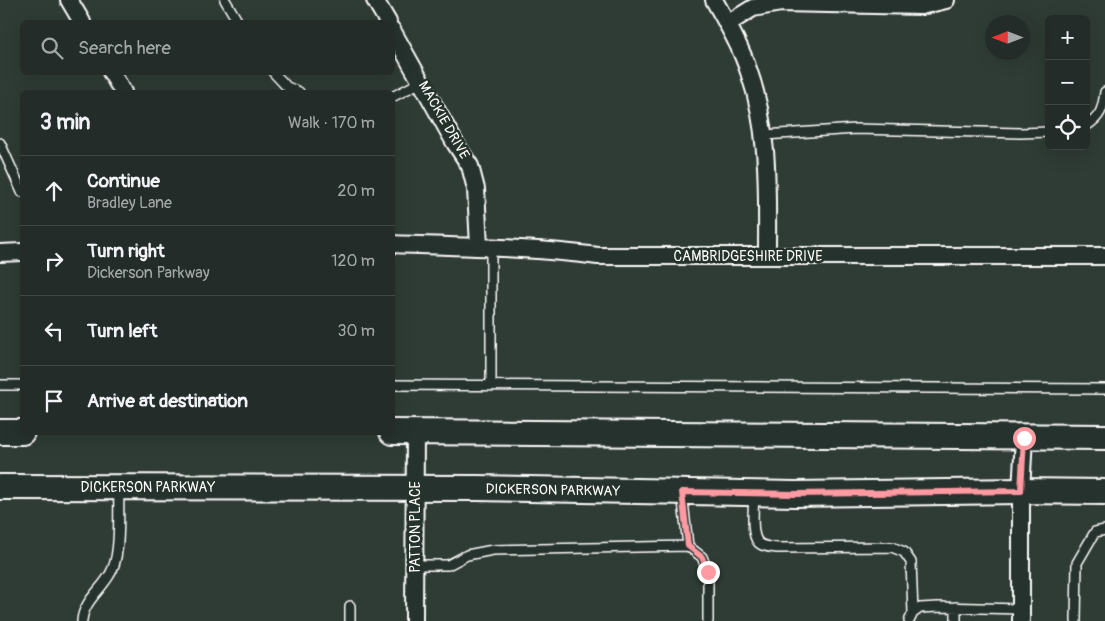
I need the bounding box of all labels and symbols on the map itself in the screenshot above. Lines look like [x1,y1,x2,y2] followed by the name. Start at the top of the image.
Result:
[985,15,1030,60] north arrow
[415,78,473,162] street label: MACKIE DRIVE
[673,248,823,265] street label: CAMBRIDGESHIRE DRIVE
[1013,427,1036,450] route start
[81,479,215,496] street label: DICKERSON PARKWAY
[485,480,621,500] street label: DICKERSON PARKWAY
[407,481,424,573] street label: PATTON PLACE
[697,561,720,584] route end

